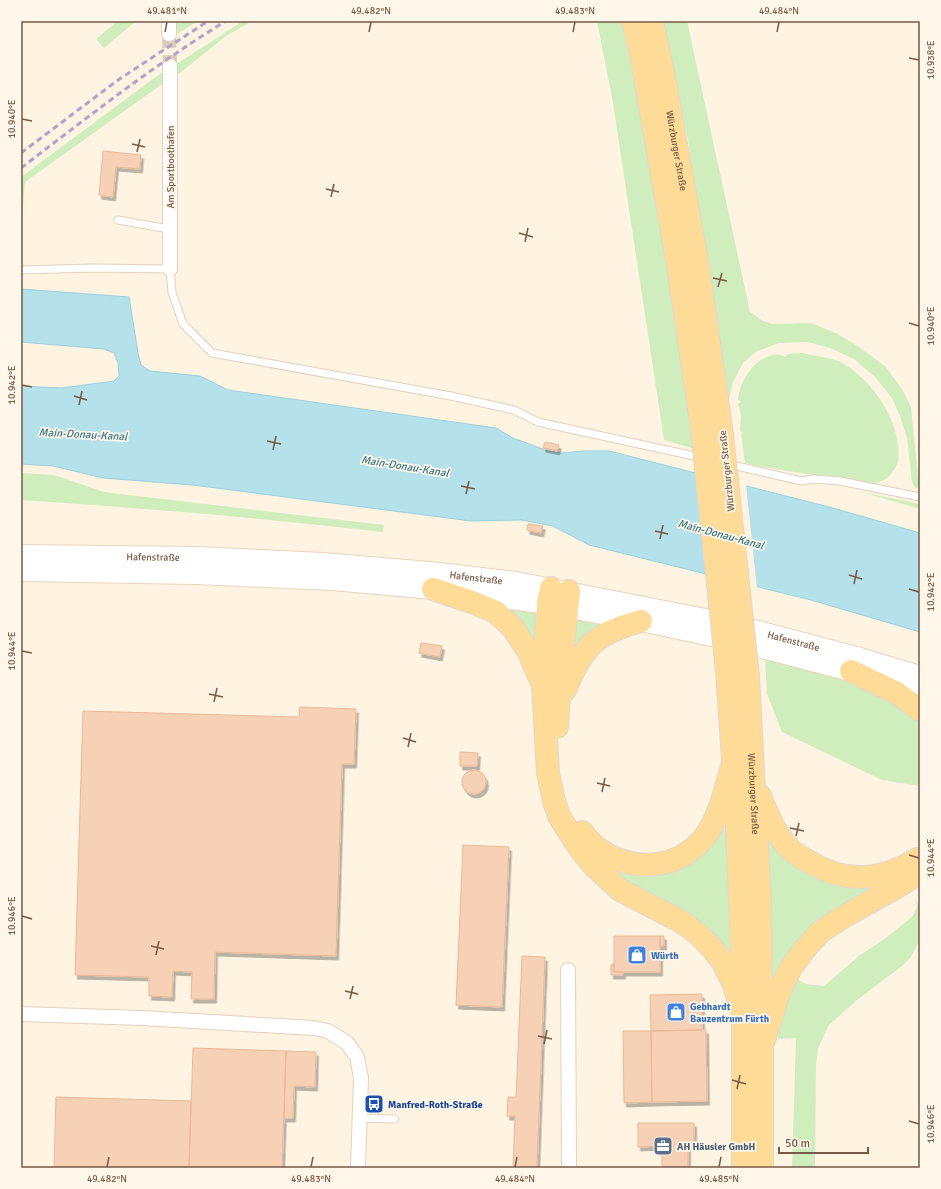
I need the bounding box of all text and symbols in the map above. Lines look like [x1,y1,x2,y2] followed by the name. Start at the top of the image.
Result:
[147,5,187,17] text: 49.481°N
[351,5,391,17] text: 49.482°N
[555,5,595,17] text: 49.483°N
[759,5,799,17] text: 49.484°N
[925,40,937,80] text: 10.938°E
[6,99,18,139] text: 10.940°E
[663,110,689,192] street label: Würzburger Straße
[165,125,177,209] street label: Am Sportboothafen
[925,306,937,346] text: 10.940°E
[6,365,18,405] text: 10.942°E
[38,426,128,443] water label: Main-Donau-Kanal
[717,430,737,512] street label: Würzburger Straße
[360,453,450,480] water label: Main-Donau-Kanal
[676,517,766,552] water label: Main-Donau-Kanal
[126,551,180,564] street label: Hafenstraße
[449,569,503,587] street label: Hafenstraße
[925,572,937,612] text: 10.942°E
[766,629,821,654] street label: Hafenstraße
[6,631,18,671] text: 10.944°E
[745,753,761,835] street label: Würzburger Straße
[925,838,937,878] text: 10.944°E
[6,896,18,936] text: 10.946°E
[626,944,648,966] shop icon: Würth
[651,950,679,962] place label: Würth
[665,1001,687,1023] shop icon: Gebhardt Bauzentrum Fürth
[690,1001,770,1025] place label: Gebhardt Bauzentrum Fürth
[363,1093,385,1115] bus stop icon: Manfred-Roth-Straße
[388,1099,483,1111] place label: Manfred-Roth-Straße
[925,1104,937,1144] text: 10.946°E
[779,1129,868,1155] scale bar
[652,1135,674,1157] office icon: AH Häusler GmbH
[785,1136,810,1151] text: 50 m
[677,1141,756,1153] place label: AH Häusler GmbH
[87,1173,127,1185] text: 49.482°N
[291,1173,331,1185] text: 49.483°N
[495,1173,535,1185] text: 49.484°N
[699,1173,739,1185] text: 49.485°N

